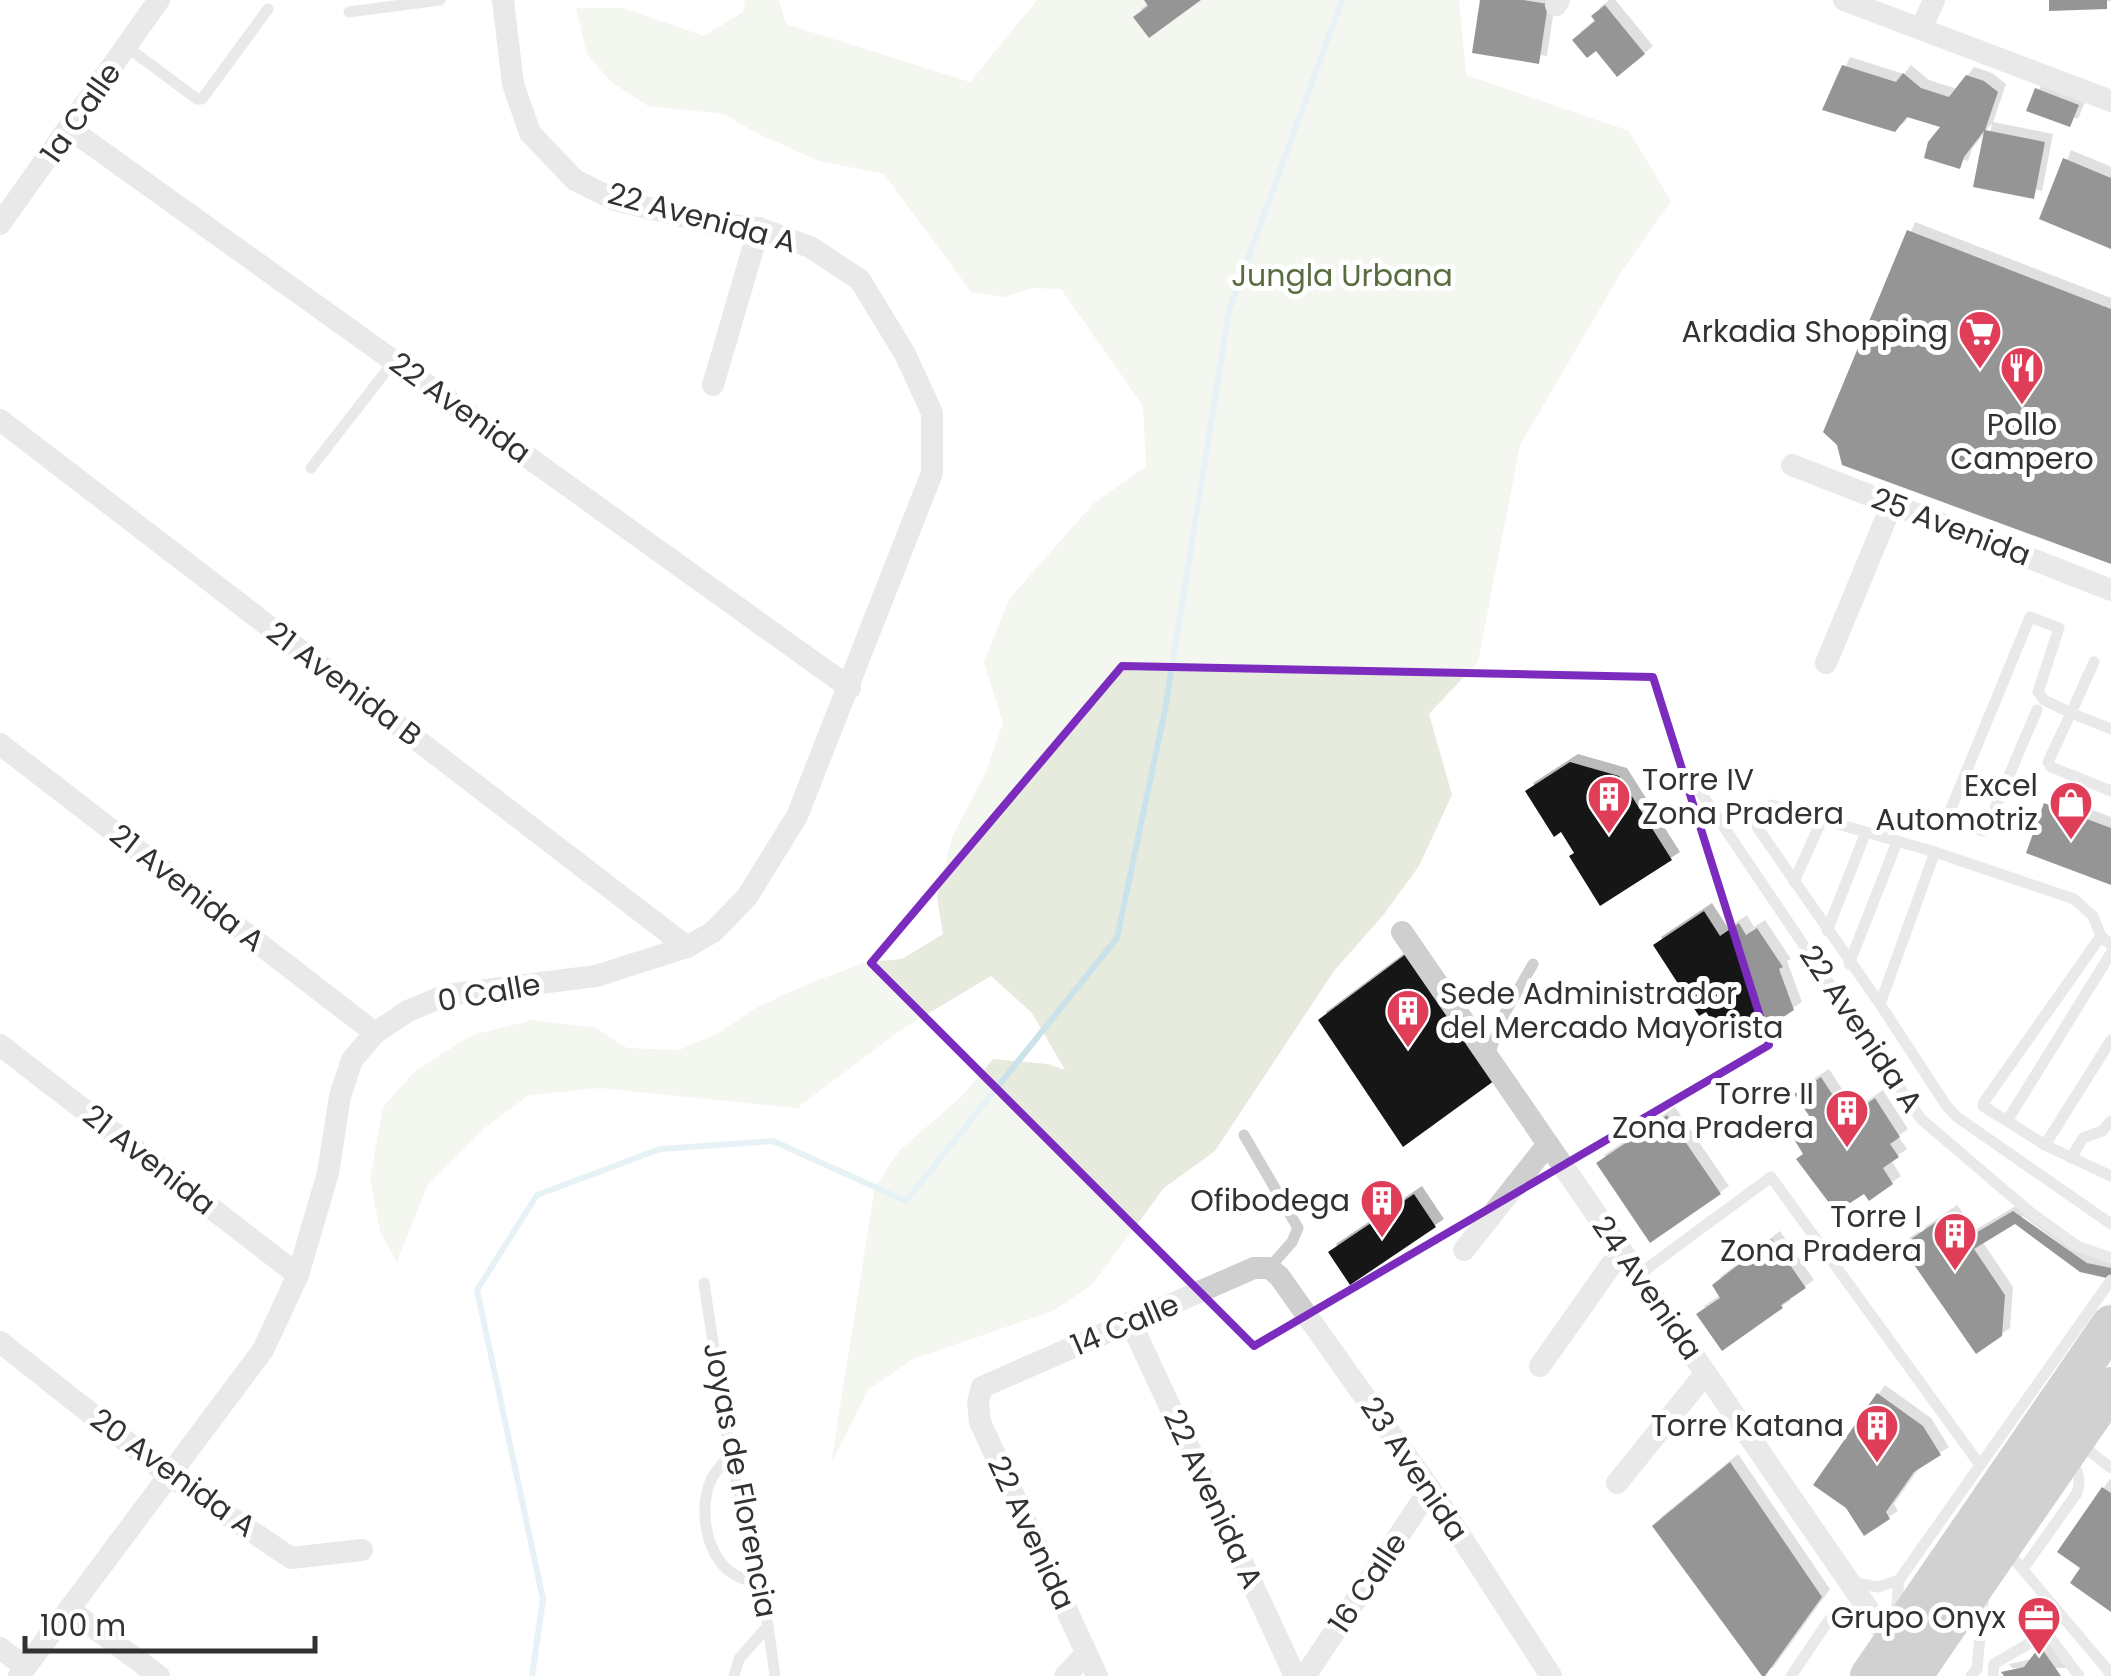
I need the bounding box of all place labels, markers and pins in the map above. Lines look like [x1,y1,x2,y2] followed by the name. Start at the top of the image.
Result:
[1957,309,2003,370] supermarket icon: Arkadia Shopping
[1681,310,1948,353] place label: Arkadia Shopping
[1999,345,2045,406] restaurant icon: Pollo Campero
[1950,403,2094,480] place label: Pollo Campero
[1642,758,1844,835] place label: Torre IV Zona Pradera
[1875,764,2038,841] place label: Excel Automotriz
[1586,774,1632,835] building icon: Torre IV Zona Pradera
[2048,780,2094,841] shop icon: Excel Automotriz
[1440,972,1784,1049] place label: Sede Administrador del Mercado Mayorista
[1385,988,1431,1049] building icon: Sede Administrador del Mercado Mayorista
[1612,1072,1814,1149] place label: Torre II Zona Pradera
[1824,1088,1870,1149] building icon: Torre II Zona Pradera
[1359,1178,1405,1239] building icon: Ofibodega
[1190,1179,1350,1222] place label: Ofibodega
[1720,1195,1922,1272] place label: Torre I Zona Pradera
[1932,1211,1978,1272] building icon: Torre I Zona Pradera
[1854,1403,1900,1464] building icon: Torre Katana
[1651,1404,1844,1447] place label: Torre Katana
[2016,1595,2062,1656] office icon: Grupo Onyx
[1831,1596,2006,1639] place label: Grupo Onyx

